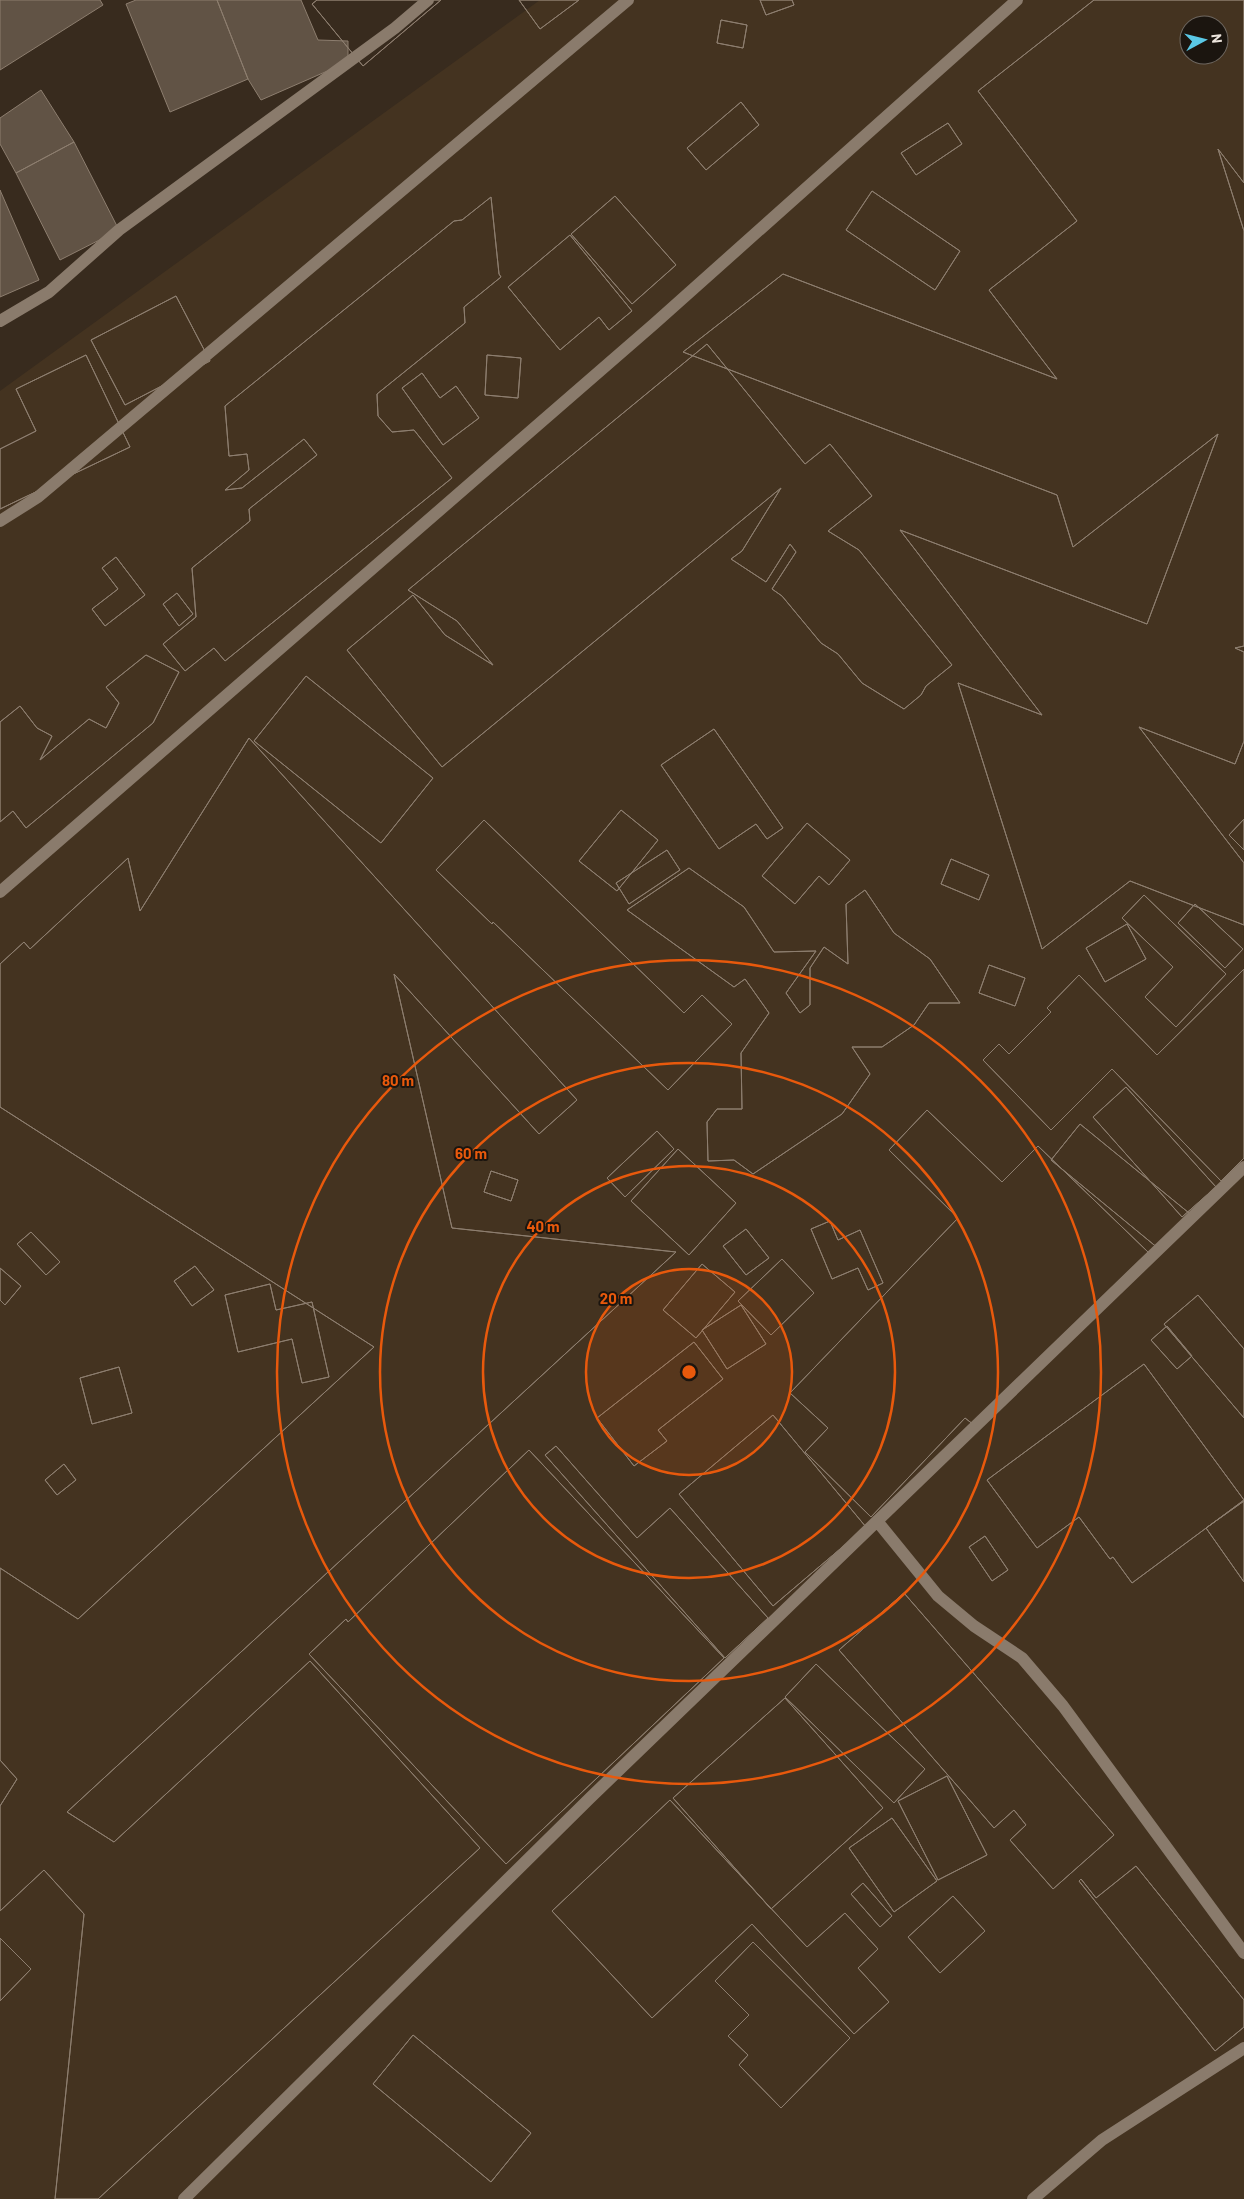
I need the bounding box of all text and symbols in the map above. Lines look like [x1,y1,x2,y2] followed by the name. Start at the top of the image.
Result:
[1179,15,1229,65] north arrow
[1208,33,1226,44] text: N
[382,1071,414,1089] text: 80 m
[455,1144,487,1162] text: 60 m
[526,1217,560,1235] text: 40 m
[600,1289,632,1307] text: 20 m
[680,1363,698,1381] centre of rings

